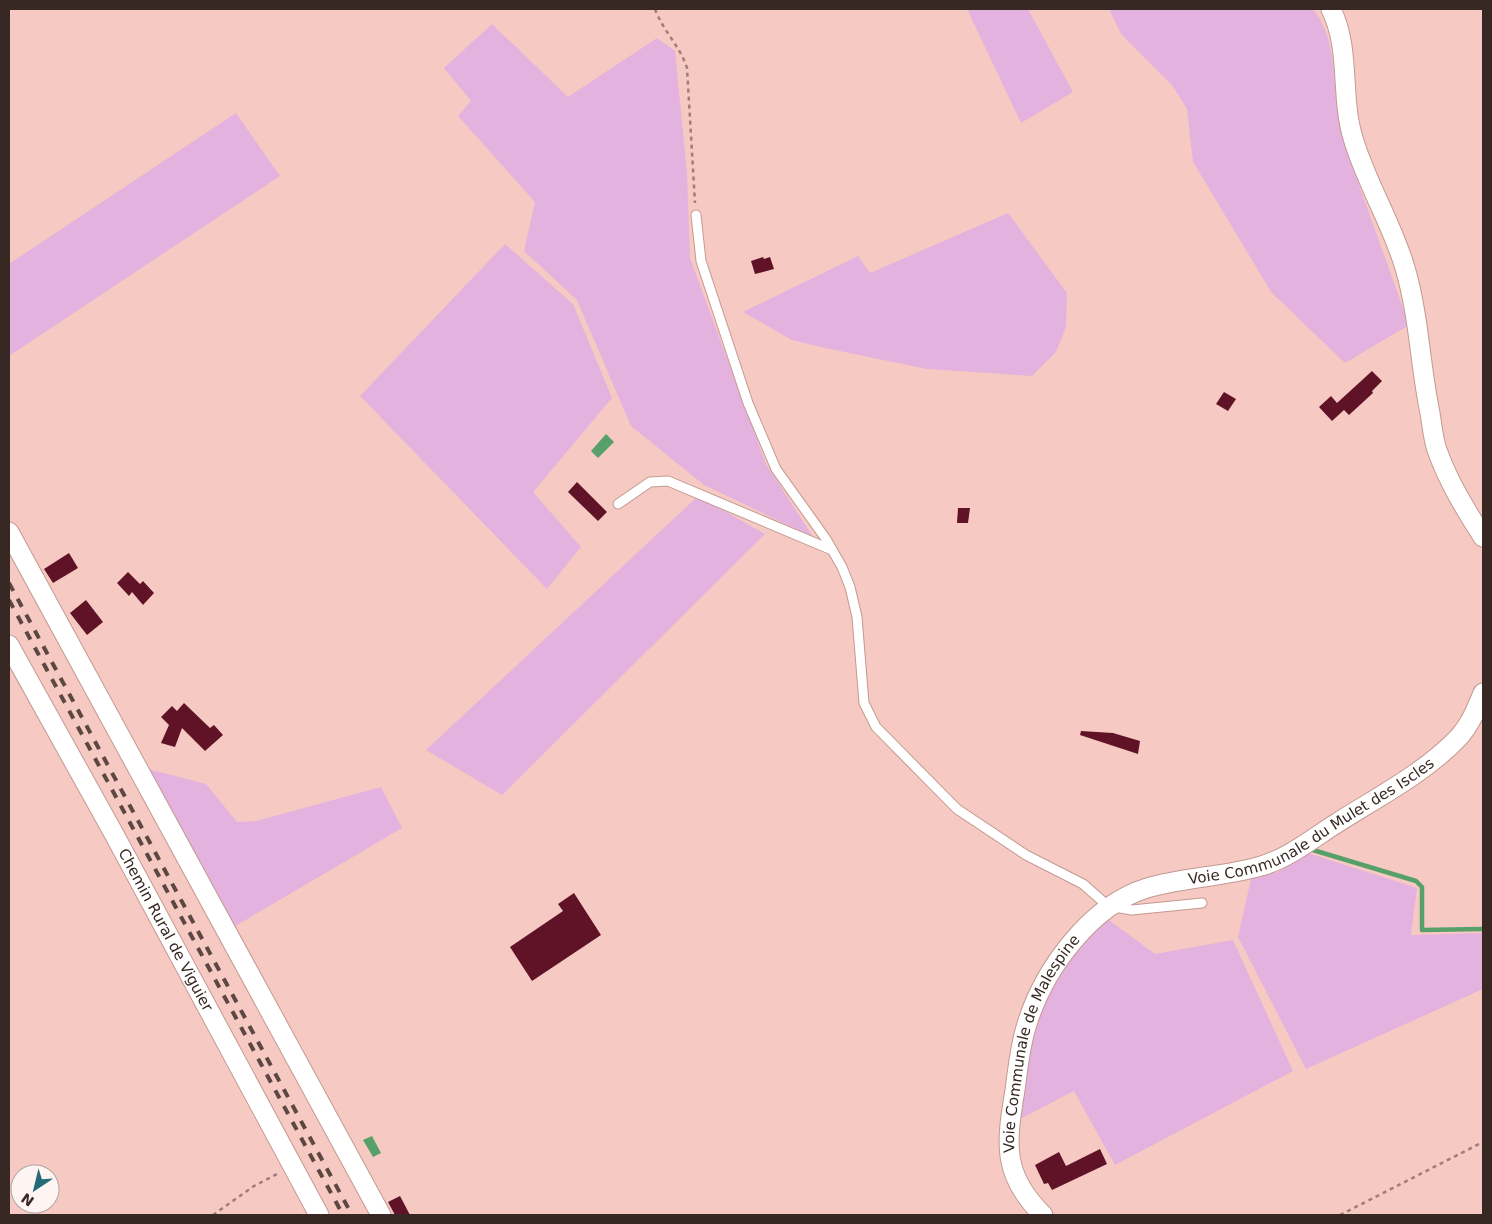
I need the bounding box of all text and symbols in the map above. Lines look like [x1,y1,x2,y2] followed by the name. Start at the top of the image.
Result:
[1187,754,1438,888] street label: Voie Communale du Mulet des Iscles
[114,845,217,1015] street label: Chemin Rural de Viguier
[1000,931,1084,1153] street label: Voie Communale de Malespine
[10,1164,60,1214] north arrow
[18,1190,37,1210] text: N

